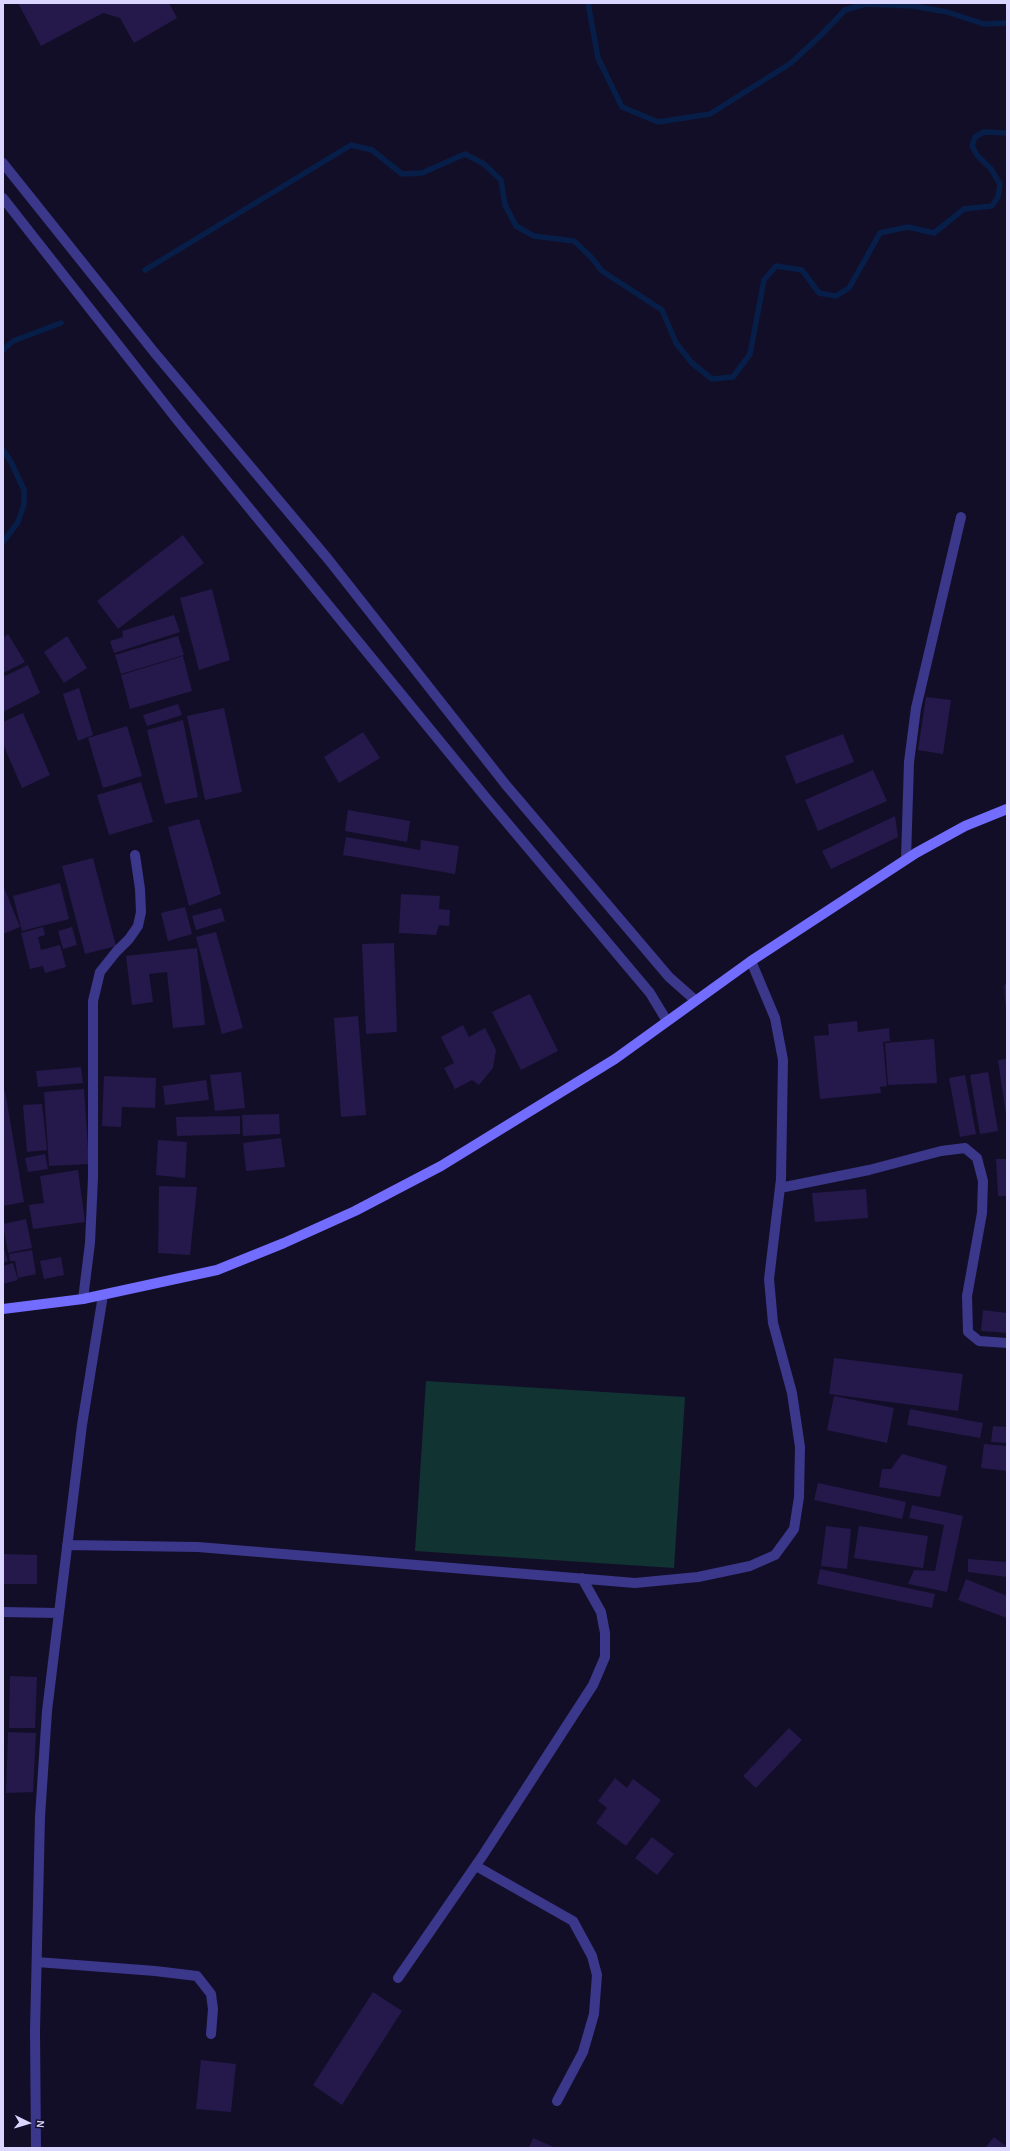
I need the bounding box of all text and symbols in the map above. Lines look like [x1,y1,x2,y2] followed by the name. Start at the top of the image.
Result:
[8,2103,48,2143] north arrow
[35,2120,46,2128] text: N

